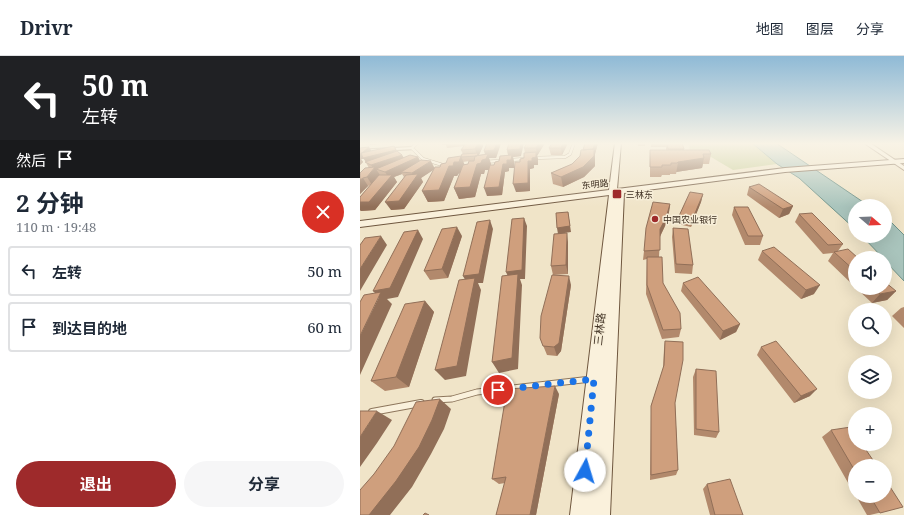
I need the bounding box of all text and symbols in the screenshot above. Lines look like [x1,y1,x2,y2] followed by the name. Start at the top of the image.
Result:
[20,15,73,41] text: Drivr
[756,19,784,38] text: 地图
[806,19,834,38] text: 图层
[856,19,884,38] text: 分享
[82,66,149,104] text: 50 m
[16,72,68,124] icon: left
[82,104,118,128] text: 左转
[54,148,76,170] icon: arrive
[16,150,46,170] text: 然后
[581,176,609,192] street label: 东明路
[16,186,84,219] text: 2 分钟
[611,188,623,200] marker: 三林东
[626,188,653,201] place label: 三林东
[302,191,344,233] button: close
[848,199,892,243] north arrow
[848,199,892,503] map controls
[663,213,717,226] place label: 中国农业银行
[650,214,660,224] marker: 中国农业银行
[16,218,96,236] text: 110 m · 19:48
[848,251,892,295] button: sound
[18,260,40,282] icon: left
[307,261,342,281] text: 50 m
[52,262,82,282] text: 左转
[848,303,892,347] button: search
[590,312,608,346] street label: 三林路
[18,316,40,338] icon: arrive
[307,317,342,337] text: 60 m
[52,318,127,338] text: 到达目的地
[848,355,892,399] button: layers
[481,373,515,407] pin
[487,379,509,401] icon: arrive
[848,407,892,451] button: +
[564,450,606,492] position arrow
[848,459,892,503] button: −
[16,461,176,507] button: 退出
[184,461,344,507] button: 分享

